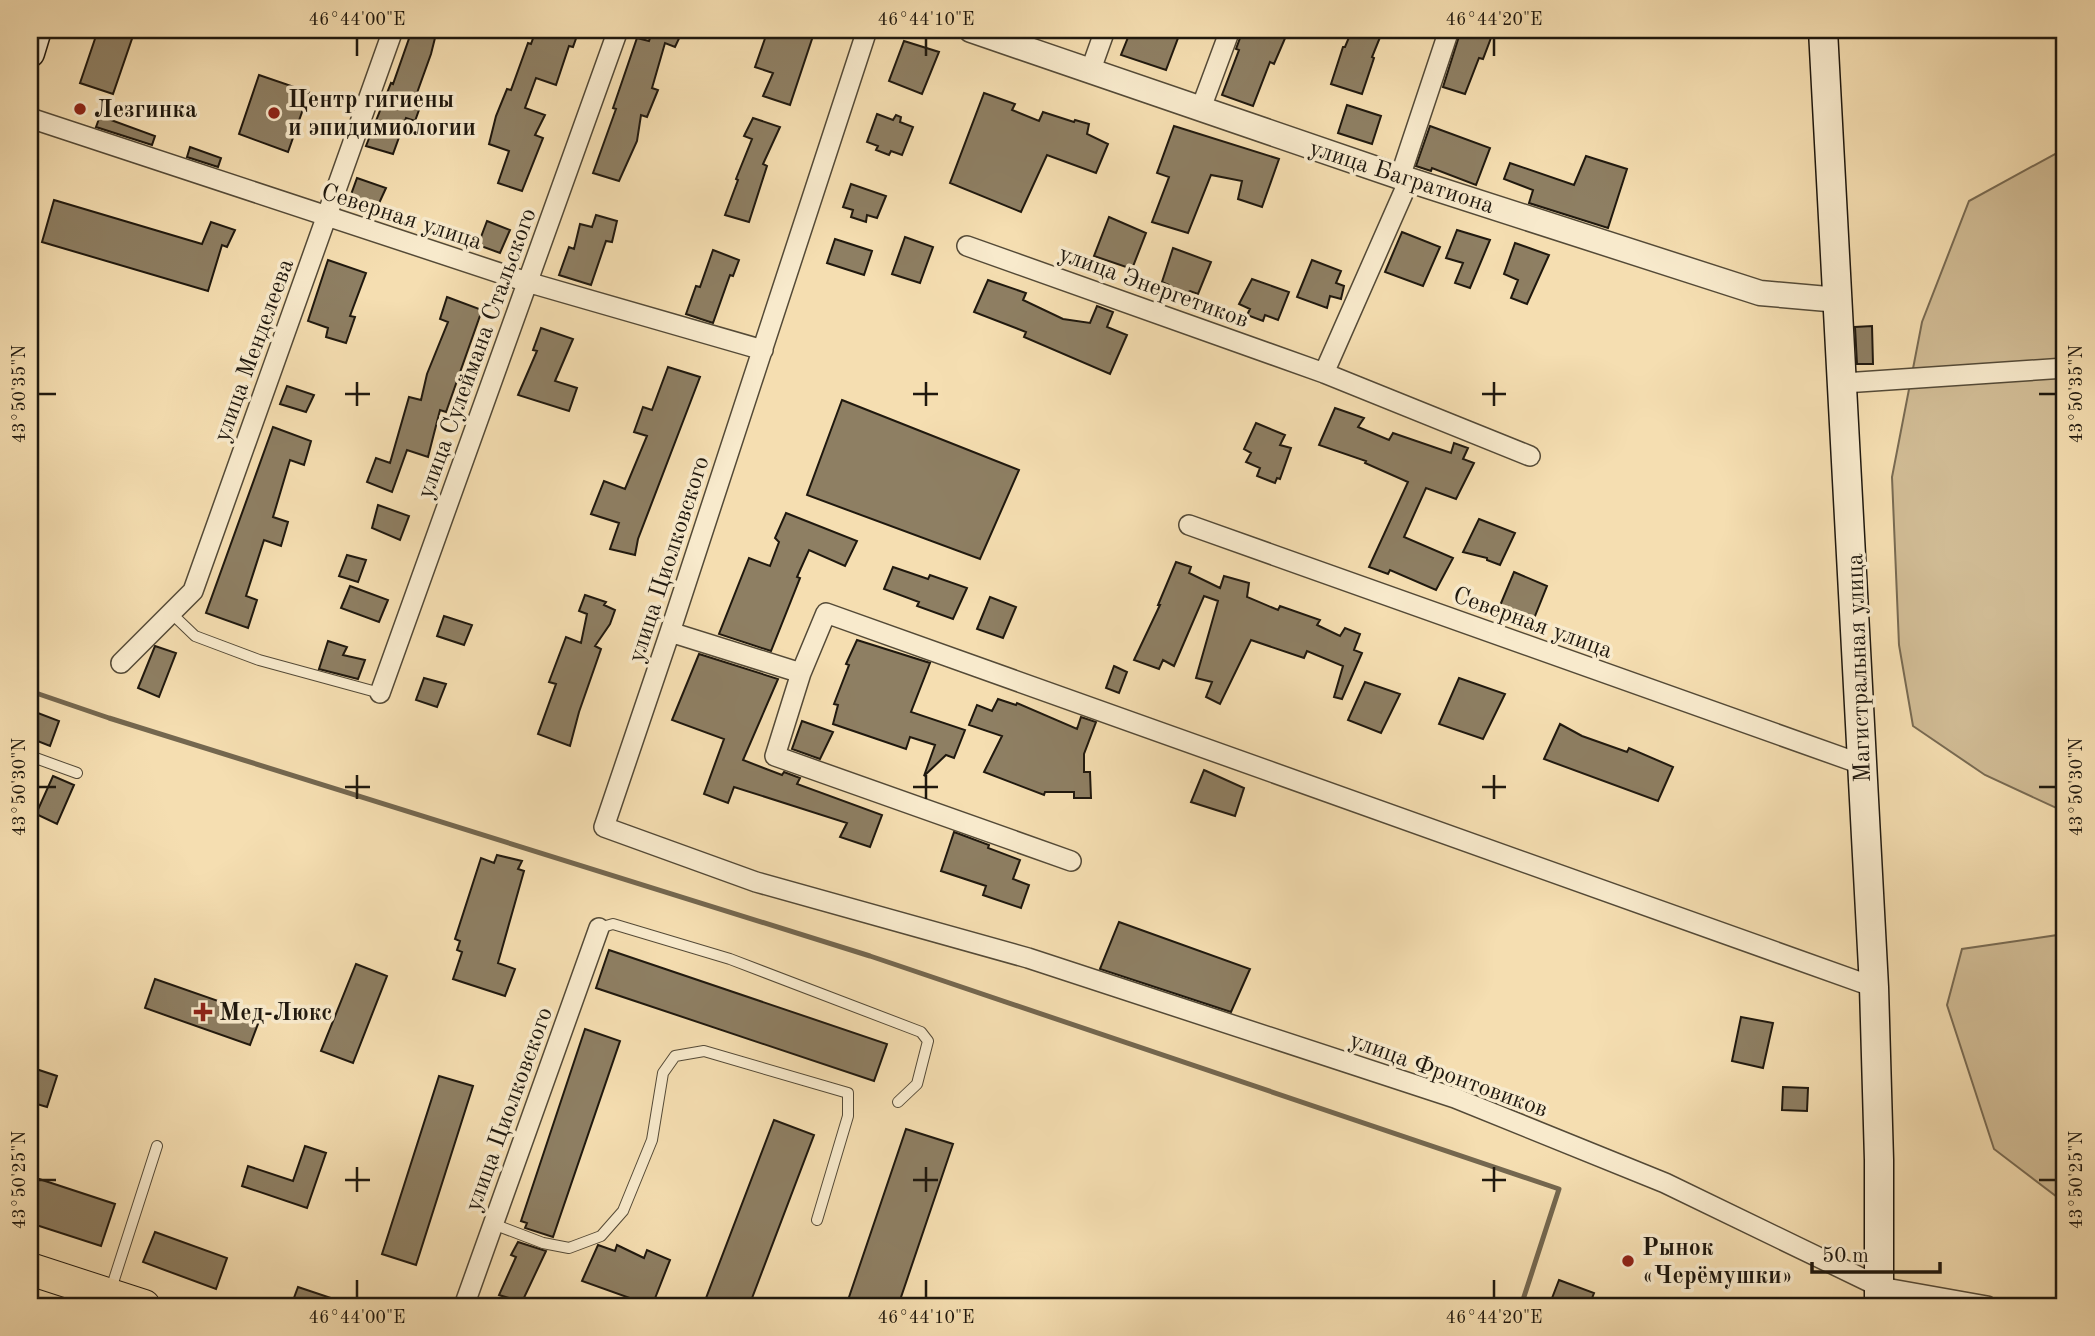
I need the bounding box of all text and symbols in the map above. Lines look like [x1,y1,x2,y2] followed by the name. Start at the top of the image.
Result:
[309,11,405,29] text: 46°44'00"E
[878,11,974,29] text: 46°44'10"E
[1446,11,1542,29] text: 46°44'20"E
[288,89,476,141] place label: Центр гигиены и эпидимиологии
[94,99,197,123] place label: Лезгинка
[72,101,88,117] marker: Лезгинка
[266,105,282,121] marker: Центр гигиены и эпидимиологии
[1306,137,1497,219] street label: улица Багратиона
[318,181,485,255] street label: Северная улица
[414,205,542,502] street label: улица Сулеймана Стальского
[1055,242,1251,333] street label: улица Энергетиков
[211,256,299,445] street label: улица Менделеева
[11,345,29,443] text: 43°50'35"N
[2068,345,2086,443] text: 43°50'35"N
[625,454,715,666] street label: улица Циолковского
[1844,553,1876,783] street label: Магистральная улица
[1449,584,1615,664] street label: Северная улица
[11,738,29,836] text: 43°50'30"N
[2068,738,2086,836] text: 43°50'30"N
[193,1002,213,1022] marker: Мед-Люкс
[219,1002,333,1026] place label: Мед-Люкс
[462,1004,558,1215] street label: улица Циолковского
[1346,1029,1551,1123] street label: улица Фронтовиков
[11,1131,29,1229] text: 43°50'25"N
[2068,1131,2086,1229] text: 43°50'25"N
[1812,1231,1939,1275] scale bar
[1642,1237,1793,1289] place label: Рынок «Черёмушки»
[1822,1246,1869,1267] text: 50 m
[1620,1253,1636,1269] marker: Рынок «Черёмушки»
[309,1309,405,1327] text: 46°44'00"E
[878,1309,974,1327] text: 46°44'10"E
[1446,1309,1542,1327] text: 46°44'20"E

